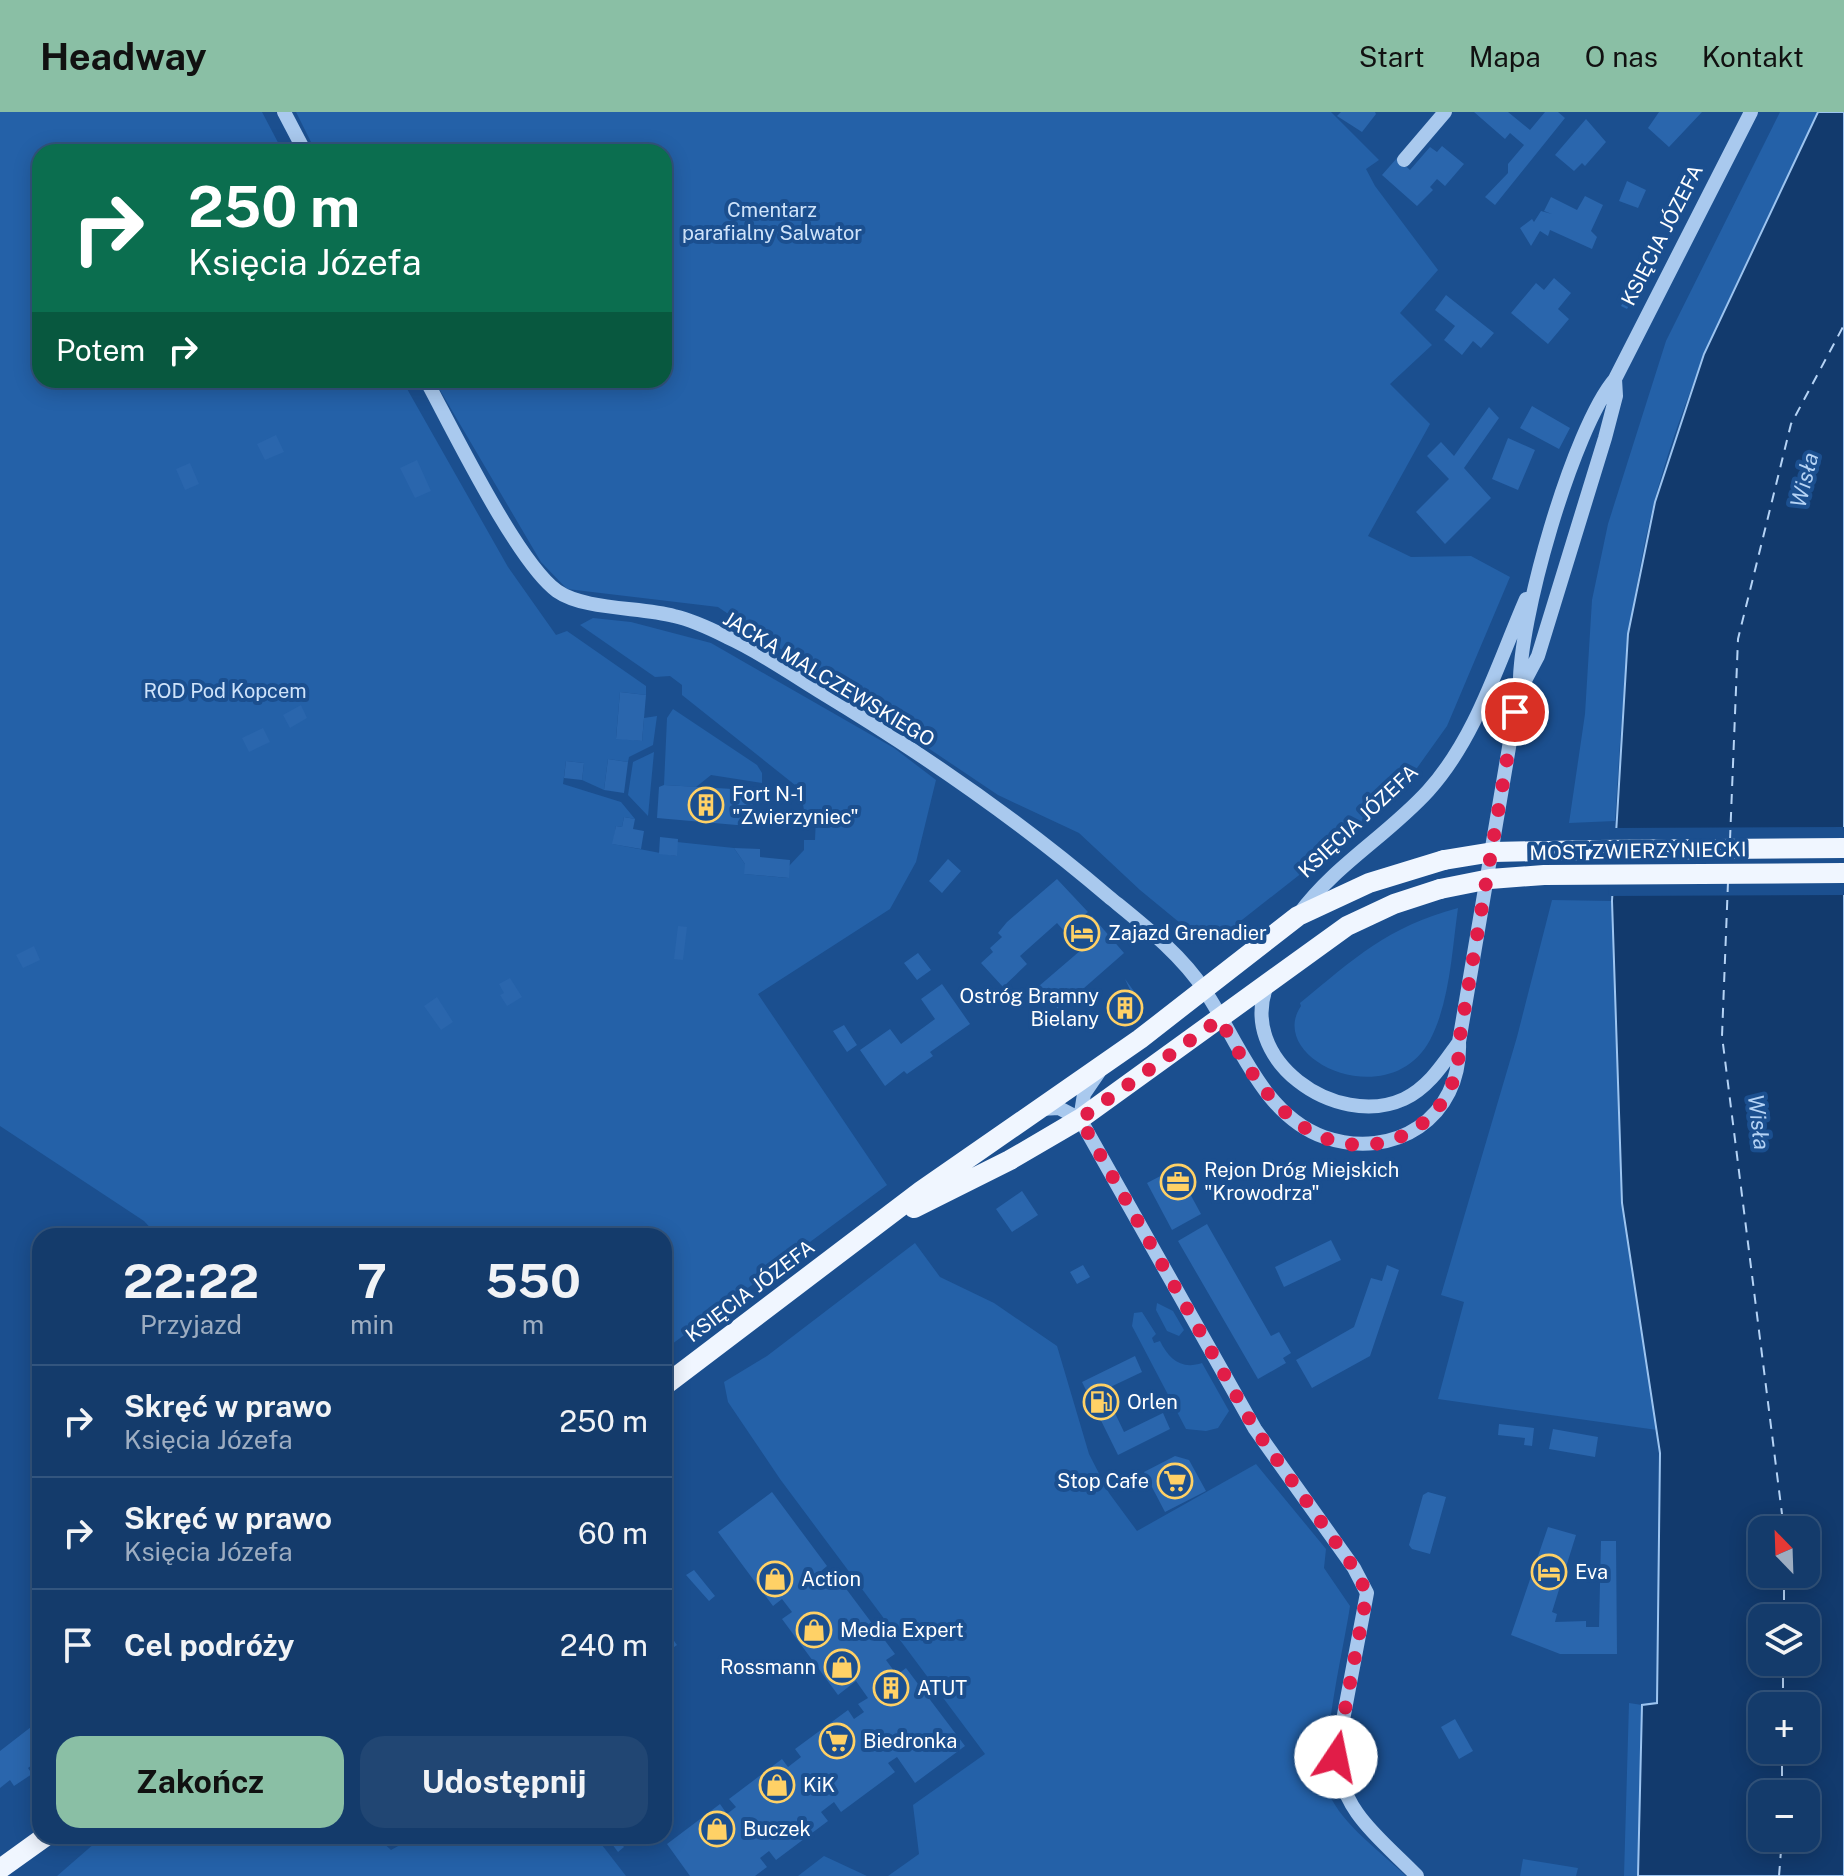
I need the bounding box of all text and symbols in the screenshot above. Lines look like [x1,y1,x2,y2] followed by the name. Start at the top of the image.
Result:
[40,34,207,79] text: Headway
[1359,40,1425,73] text: Start
[1469,40,1541,73] text: Mapa
[1585,40,1658,73] text: O nas
[1702,40,1804,73] text: Kontakt
[1615,160,1708,309] street label: KSIĘCIA JÓZEFA
[188,174,360,240] text: 250 m
[56,176,160,280] icon: right
[682,198,862,245] park label: Cmentarz parafialny Salwator
[188,241,422,283] text: Księcia Józefa
[161,328,205,372] icon: right
[56,332,145,368] text: Potem
[1785,450,1823,510] water label: Wisła
[719,606,939,752] street label: JACKA MALCZEWSKIEGO
[1481,678,1549,746] pin
[143,679,307,703] park label: ROD Pod Kopcem
[1493,690,1537,734] icon: arrive
[1292,759,1423,883] street label: KSIĘCIA JÓZEFA
[732,782,859,829] place label: Fort N-1 "Zwierzyniec"
[687,786,725,824] building icon: Fort N-1 "Zwierzyniec"
[1529,837,1747,865] street label: MOST ZWIERZYNIECKI
[1063,914,1101,952] hotel icon: Zajazd Grenadier
[1108,921,1267,945] place label: Zajazd Grenadier
[959,984,1099,1031] place label: Ostróg Bramny Bielany
[1106,989,1144,1027] building icon: Ostróg Bramny Bielany
[1743,1093,1775,1151] water label: Wisła
[1204,1158,1399,1205] place label: Rejon Dróg Miejskich "Krowodrza"
[1159,1163,1197,1201] office icon: Rejon Dróg Miejskich "Krowodrza"
[680,1234,819,1347] street label: KSIĘCIA JÓZEFA
[123,1252,259,1309] text: 22:22
[357,1252,387,1309] text: 7
[485,1252,581,1309] text: 550
[140,1309,242,1340] text: Przyjazd
[350,1309,394,1340] text: min
[522,1309,544,1340] text: m
[1082,1383,1120,1421] fuel station icon: Orlen
[124,1388,332,1424] text: Skręć w prawo
[1127,1390,1178,1414] place label: Orlen
[56,1399,100,1443] icon: right
[559,1403,648,1439] text: 250 m
[124,1424,293,1455] text: Księcia Józefa
[1156,1462,1194,1500] supermarket icon: Stop Cafe
[1057,1469,1149,1493] place label: Stop Cafe
[124,1500,332,1536] text: Skręć w prawo
[56,1511,100,1555] icon: right
[578,1515,648,1551] text: 60 m
[1748,1516,1820,1588] north arrow
[1748,1516,1820,1852] map controls
[124,1536,293,1567] text: Księcia Józefa
[1530,1553,1568,1591] hotel icon: Eva
[756,1560,794,1598] shop icon: Action
[1575,1560,1608,1584] place label: Eva
[801,1567,861,1591] place label: Action
[1748,1604,1820,1676] button: layers
[795,1611,833,1649] shop icon: Media Expert
[840,1618,964,1642] place label: Media Expert
[56,1623,100,1667] icon: arrive
[124,1627,294,1663] text: Cel podróży
[560,1627,648,1663] text: 240 m
[823,1648,861,1686] shop icon: Rossmann
[720,1655,816,1679] place label: Rossmann
[872,1669,910,1707] building icon: ATUT
[917,1676,967,1700] place label: ATUT
[1748,1692,1820,1764] button: +
[1294,1715,1378,1799] position arrow
[818,1722,856,1760] supermarket icon: Biedronka
[863,1729,957,1753] place label: Biedronka
[56,1736,344,1828] button: Zakończ
[360,1736,648,1828] button: Udostępnij
[758,1766,796,1804] shop icon: KiK
[803,1773,835,1797] place label: KiK
[1748,1780,1820,1852] button: −
[698,1810,736,1848] shop icon: Buczek
[743,1817,811,1841] place label: Buczek

